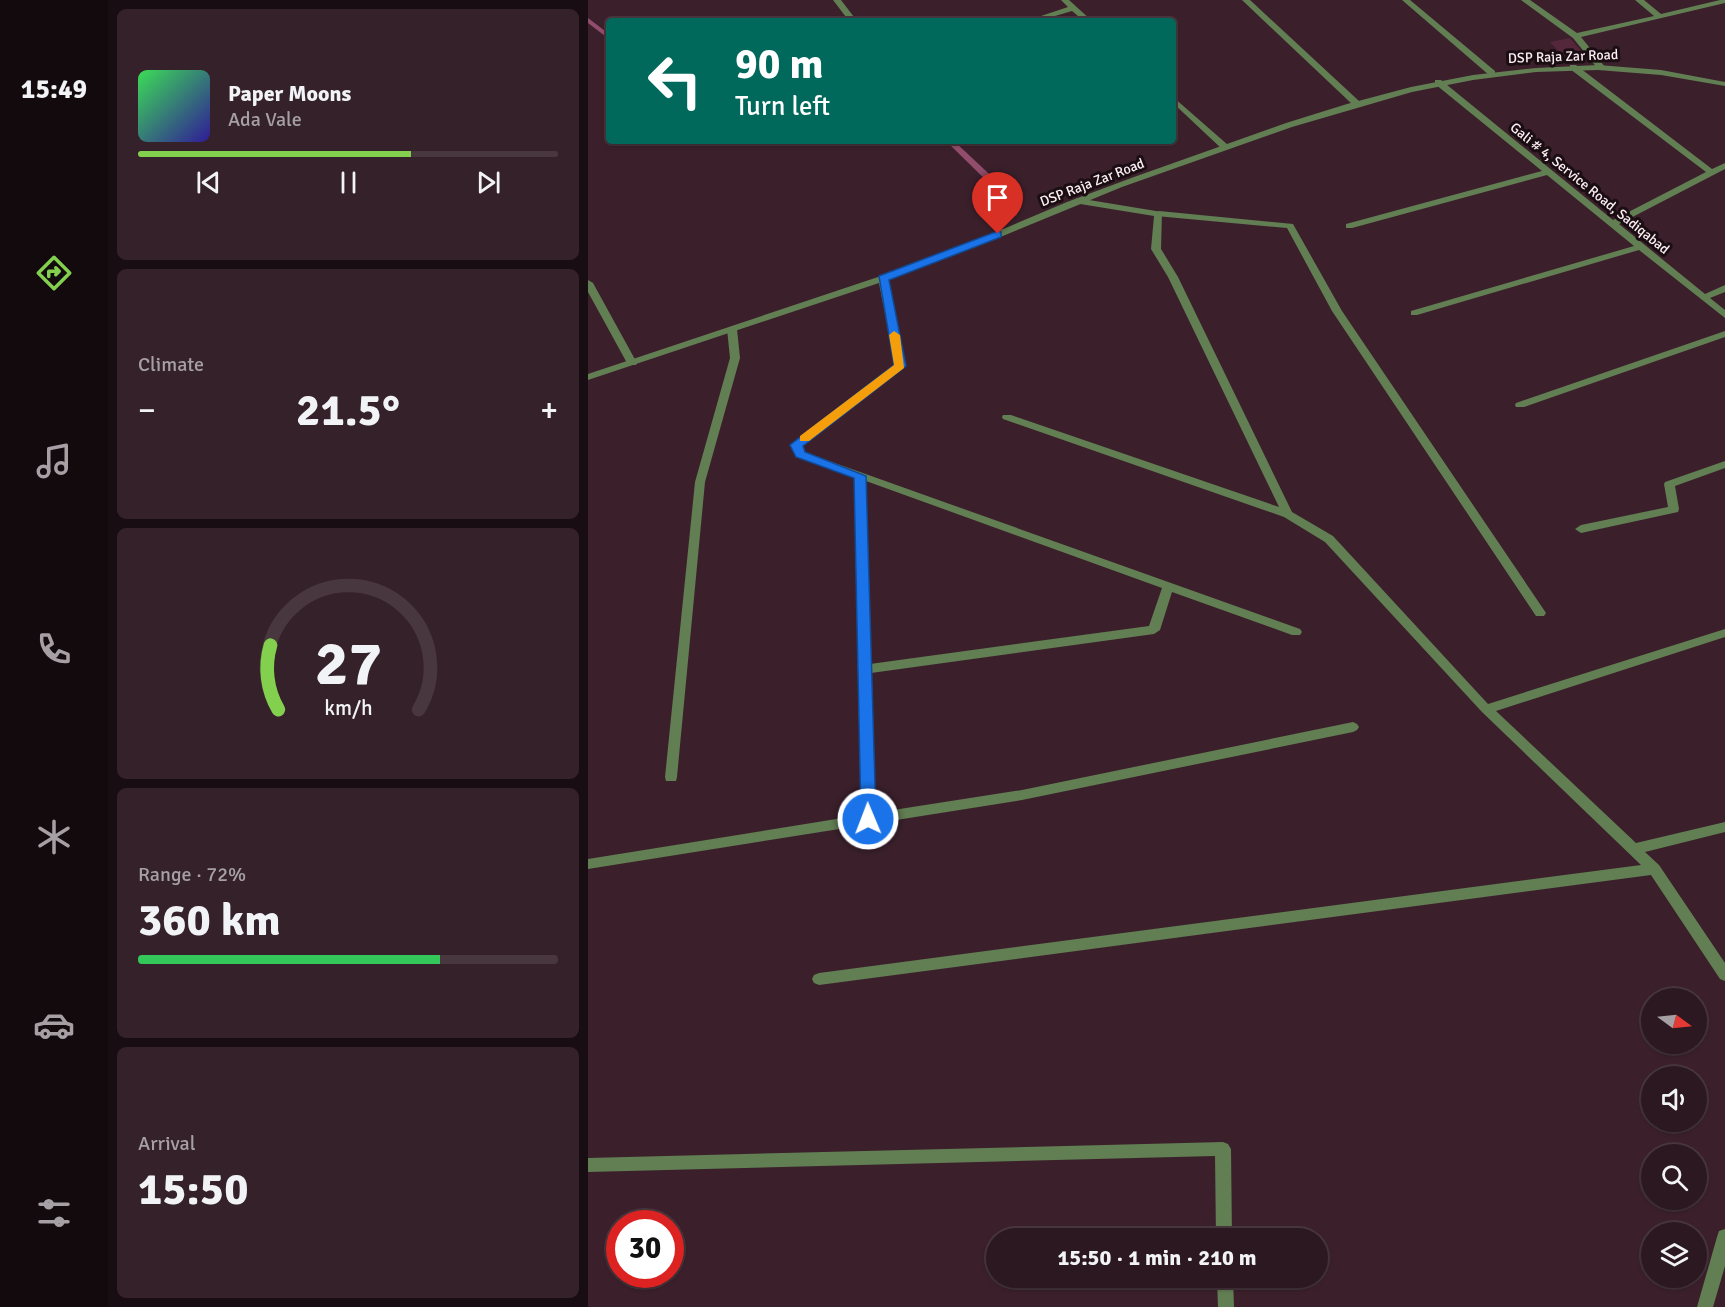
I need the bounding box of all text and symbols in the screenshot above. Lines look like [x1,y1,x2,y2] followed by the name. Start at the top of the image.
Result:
[735,39,824,90] text: 90 m
[636,42,714,120] icon: left
[1508,46,1618,67] street label: DSP Raja Zar Road
[21,73,87,106] text: 15:49
[228,80,351,107] text: Paper Moons
[735,90,830,123] text: Turn left
[228,107,302,132] text: Ada Vale
[1507,119,1673,258] street label: Gali # 4, Service Road, Sadiqabad
[1038,155,1147,210] street label: DSP Raja Zar Road
[192,166,225,199] icon: previous
[332,166,365,199] icon: pause
[472,166,505,199] icon: next
[972,172,1023,234] pin
[981,181,1014,214] icon: arrive
[33,252,75,294] icon: directions
[138,352,204,377] text: Climate
[296,383,400,438] text: 21.5°
[138,390,156,431] text: −
[540,390,558,431] text: +
[33,440,75,482] icon: music
[314,626,382,703] text: 27
[33,628,75,670] icon: phone
[324,696,372,722] text: km/h
[836,787,900,851] position arrow
[33,816,75,858] icon: climate
[138,862,246,887] text: Range · 72%
[138,893,281,948] text: 360 km
[1641,988,1707,1054] north arrow
[1641,988,1707,1288] map controls
[33,1004,75,1046] icon: car
[1641,1066,1707,1132] button: sound
[138,1131,196,1156] text: Arrival
[1641,1144,1707,1210] button: search
[138,1162,248,1217] text: 15:50
[33,1192,75,1234] icon: filters
[606,1210,684,1288] speed limit sign: 30
[1641,1222,1707,1288] button: layers
[1057,1244,1257,1271] text: 15:50 · 1 min · 210 m

